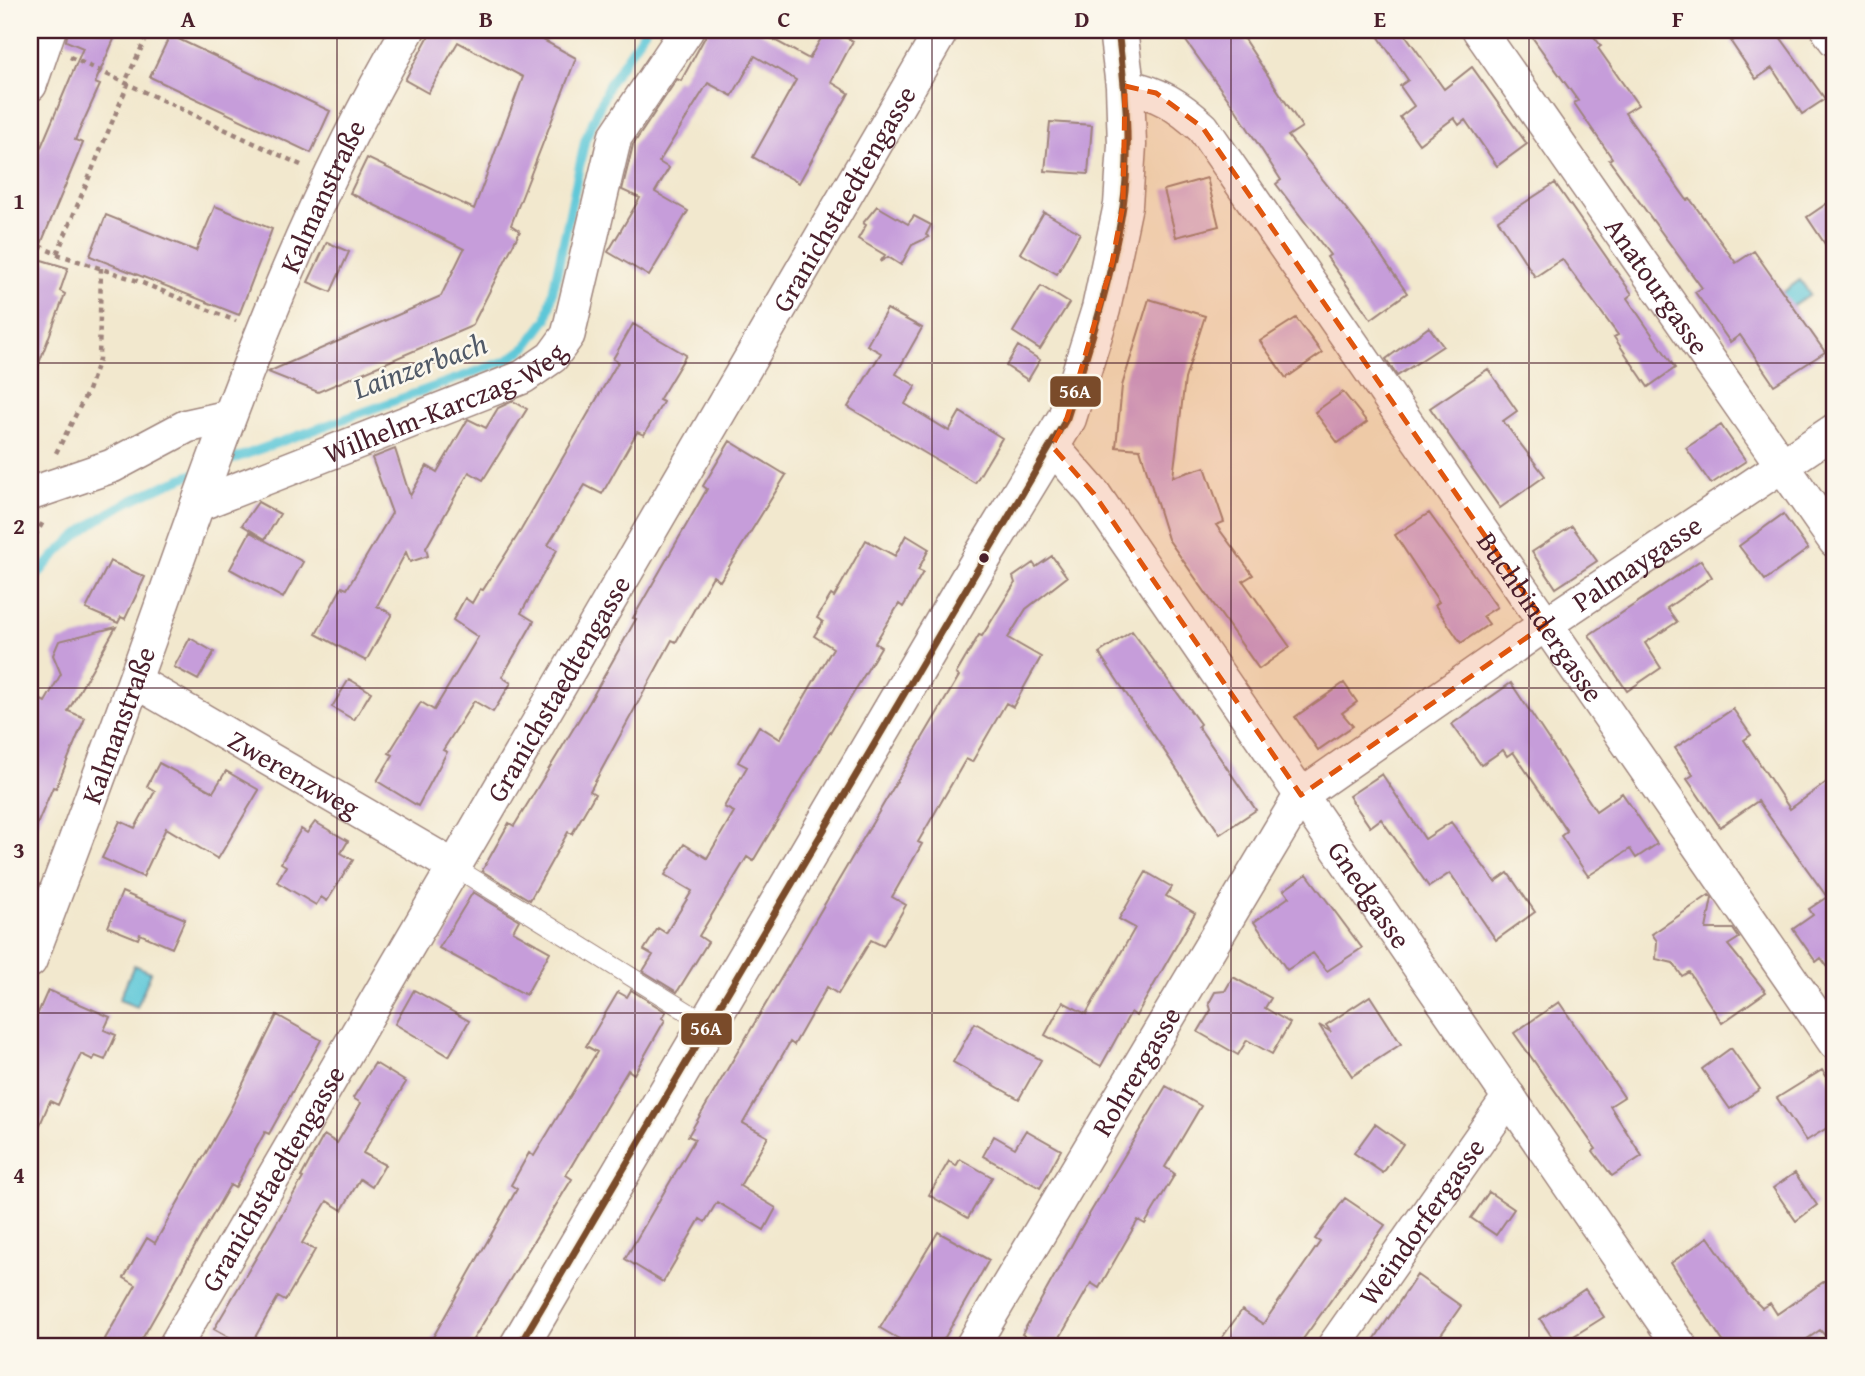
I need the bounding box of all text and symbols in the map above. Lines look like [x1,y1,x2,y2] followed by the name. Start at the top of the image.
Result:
[181,2,196,35] text: A
[479,2,493,35] text: B
[777,2,791,35] text: C
[1075,2,1090,35] text: D
[1374,2,1386,35] text: E
[1672,2,1684,35] text: F
[761,77,925,319] street label: Granichstaedtengasse
[269,112,375,279] street label: Kalmanstraße
[13,184,25,217] text: 1
[1595,209,1720,363] street label: Anatourgasse
[345,320,493,410] water label: Lainzerbach
[317,334,576,473] street label: Wilhelm-Karczag-Weg
[1049,375,1102,408] line badge: 56A
[1059,377,1091,405] text: 56A
[1563,504,1710,621] street label: Palmaygasse
[13,509,25,542] text: 2
[1468,523,1614,710] street label: Buchbindergasse
[977,551,991,565] unlabelled marker
[476,567,640,809] street label: Granichstaedtengasse
[70,641,165,809] street label: Kalmanstraße
[221,719,368,828] street label: Zwerenzweg
[1318,832,1422,957] street label: Gnedgasse
[13,833,25,866] text: 3
[1081,998,1190,1144] street label: Rohrergasse
[680,1012,733,1046] line badge: 56A
[690,1014,722,1042] text: 56A
[190,1057,354,1299] street label: Granichstaedtengasse
[1348,1129,1494,1314] street label: Weindorfergasse
[13,1158,25,1191] text: 4

